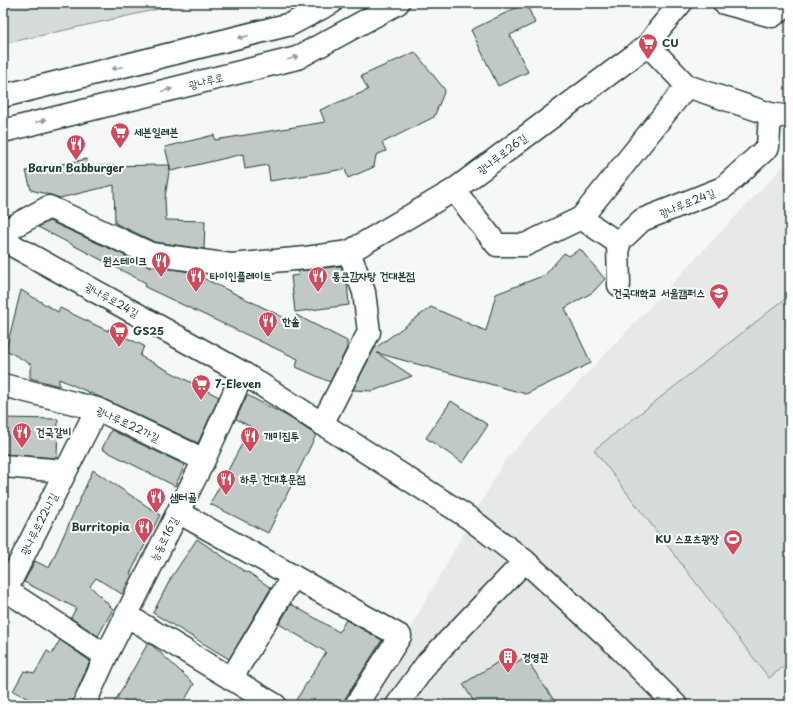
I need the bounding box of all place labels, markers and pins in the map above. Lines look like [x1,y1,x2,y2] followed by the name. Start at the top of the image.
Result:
[637,32,659,60] supermarket icon: CU
[662,34,679,51] place label: CU
[109,121,131,149] supermarket icon: 세븐일레븐
[134,123,178,140] place label: 세븐일레븐
[65,133,87,161] restaurant icon: Barun Babburger
[28,159,125,176] place label: Barun Babburger
[150,250,172,278] restaurant icon: 원스테이크
[103,252,147,269] place label: 원스테이크
[185,265,207,293] restaurant icon: 타이인플레이트
[307,265,329,293] restaurant icon: 통큰감자탕 건대본점
[210,267,272,284] place label: 타이인플레이트
[332,267,415,284] place label: 통큰감자탕 건대본점
[708,282,730,310] school or university icon: 건국대학교 서울캠퍼스
[613,284,705,301] place label: 건국대학교 서울캠퍼스
[257,310,279,338] restaurant icon: 한솥
[282,312,300,329] place label: 한솥
[108,320,130,348] supermarket icon: GS25
[133,322,164,339] place label: GS25
[190,373,212,401] supermarket icon: 7-Eleven
[215,375,261,392] place label: 7-Eleven
[11,421,33,449] restaurant icon: 건국갈비
[36,423,72,440] place label: 건국갈비
[239,425,261,453] restaurant icon: 개미집투
[263,427,300,444] place label: 개미집투
[215,468,237,496] restaurant icon: 하루 건대후문점
[240,470,306,487] place label: 하루 건대후문점
[145,486,167,514] restaurant icon: 샘터골
[169,488,197,505] place label: 샘터골
[133,516,155,544] restaurant icon: Burritopia
[71,518,130,535] place label: Burritopia
[722,528,744,556] sports icon: KU 스포츠광장
[655,530,719,547] place label: KU 스포츠광장
[497,646,519,674] building icon: 경영관
[522,648,549,665] place label: 경영관

